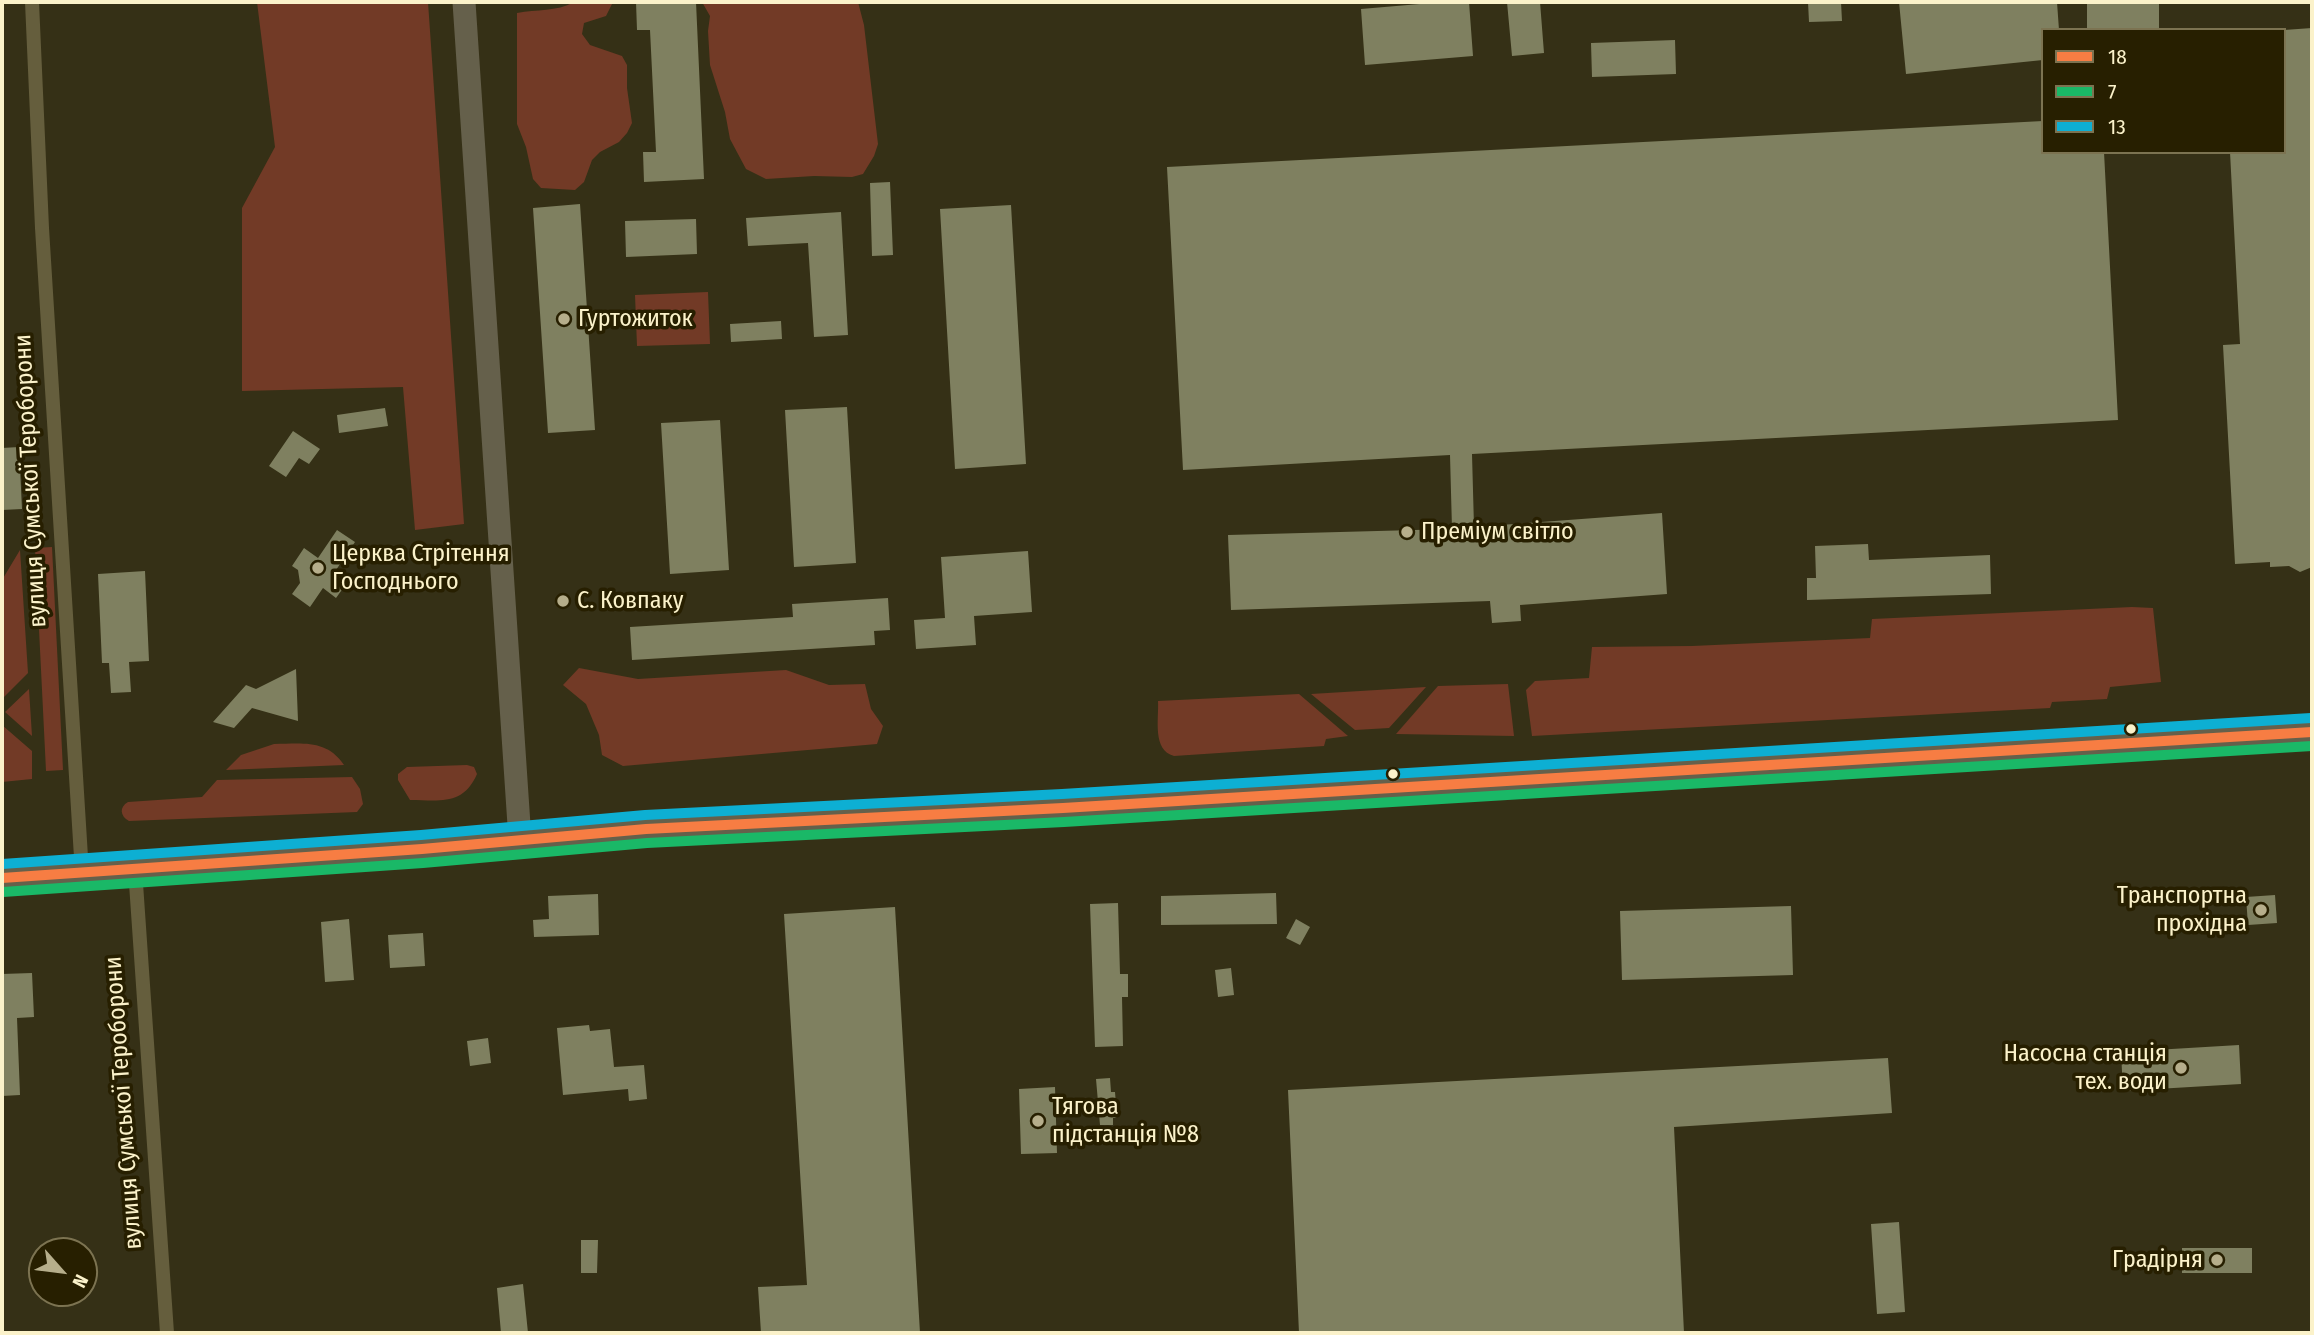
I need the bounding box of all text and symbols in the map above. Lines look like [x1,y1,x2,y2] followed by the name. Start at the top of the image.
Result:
[2041,28,2286,154] legend
[2108,44,2127,70] text: 18
[2108,79,2117,105] text: 7
[2108,114,2126,140] text: 13
[578,305,693,333] place label: Гуртожиток
[556,311,572,327] marker: Гуртожиток
[9,334,53,628] street label: вулиця Сумської Тероборони
[1421,518,1574,546] place label: Преміум світло
[1399,524,1415,540] marker: Преміум світло
[332,540,510,596] place label: Церква Стрітення Господнього
[310,560,326,576] marker: Церква Стрітення Господнього
[577,587,684,615] place label: С. Ковпаку
[555,593,571,609] marker: С. Ковпаку
[2124,722,2138,736] unlabelled marker
[1386,767,1400,781] unlabelled marker
[2117,882,2247,938] place label: Транспортна прохідна
[2253,902,2269,918] marker: Транспортна прохідна
[99,955,149,1251] street label: вулиця Сумської Тероборони
[2003,1040,2167,1096] place label: Насосна станція тех. води
[2173,1060,2189,1076] marker: Насосна станція тех. води
[1052,1093,1199,1149] place label: Тягова підстанція №8
[1030,1113,1046,1129] marker: Тягова підстанція №8
[28,1237,98,1307] north arrow
[2112,1246,2203,1274] place label: Градірня
[2209,1252,2225,1268] marker: Градірня
[67,1271,93,1292] text: N

